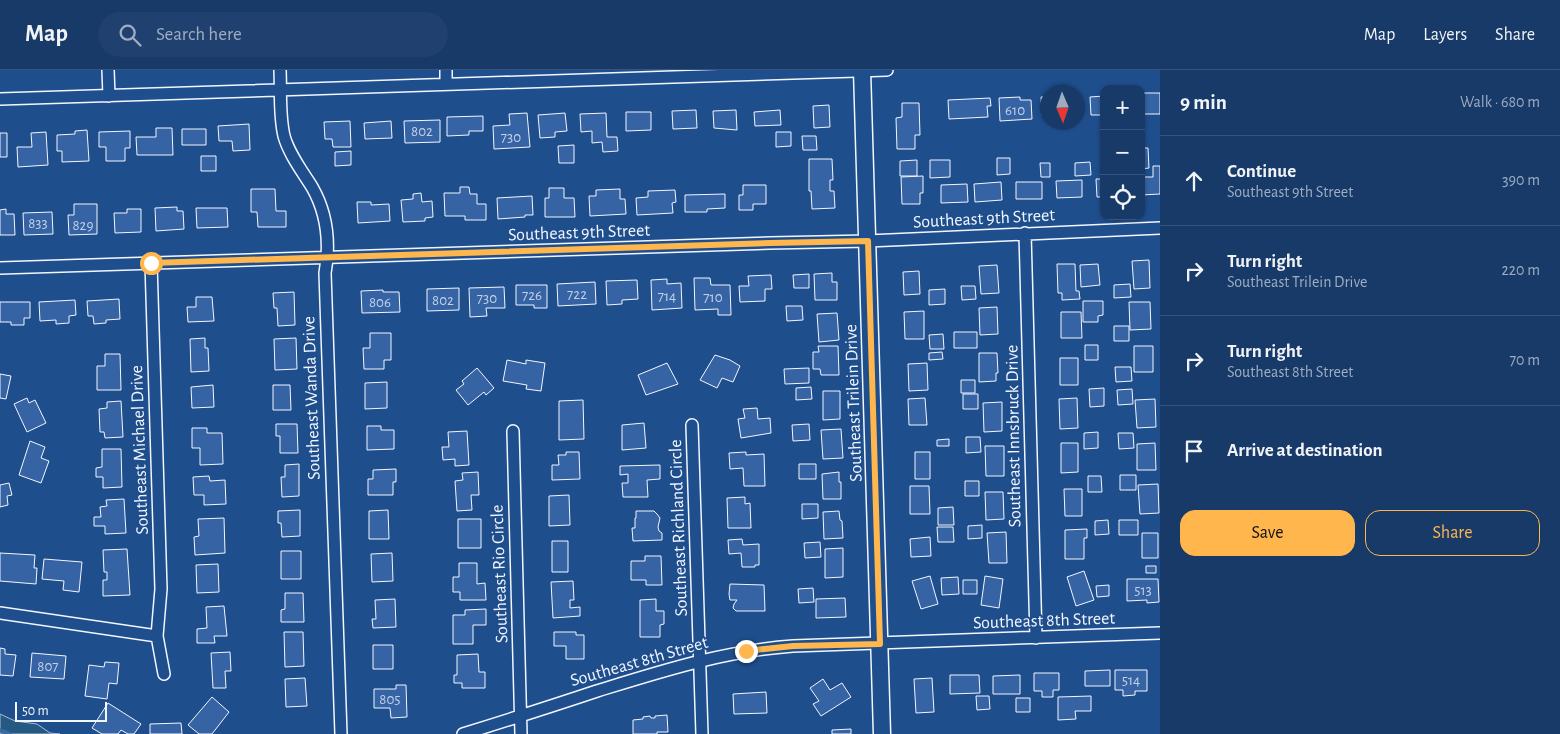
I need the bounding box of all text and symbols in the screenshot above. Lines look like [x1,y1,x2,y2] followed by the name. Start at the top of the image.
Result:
[98,12,448,57] search box
[116,21,144,49] icon: search
[25,22,68,46] text: Map
[156,25,242,44] text: Search here
[1364,26,1395,44] text: Map
[1423,26,1467,44] text: Layers
[1495,26,1535,44] text: Share
[1040,85,1085,130] north arrow
[1100,85,1145,220] map controls
[1100,85,1145,130] button: +
[1180,92,1227,113] text: 9 min
[1460,94,1540,110] text: Walk · 680 m
[1005,103,1025,118] house number: 610
[411,124,433,139] house number: 802
[501,130,521,145] house number: 730
[1100,130,1145,175] button: −
[1227,162,1296,181] text: Continue
[1180,167,1208,195] icon: ahead
[1502,172,1540,188] text: 390 m
[1100,175,1145,220] button: locate
[1227,184,1353,200] text: Southeast 9th Street
[913,206,1056,232] street label: Southeast 9th Street
[28,216,48,231] house number: 833
[73,218,94,233] house number: 829
[508,222,651,244] street label: Southeast 9th Street
[140,252,163,275] route start
[1227,252,1302,271] text: Turn right
[1180,257,1208,285] icon: right
[1502,262,1540,278] text: 220 m
[1227,274,1367,290] text: Southeast Trilein Drive
[567,287,587,302] house number: 722
[522,288,542,303] house number: 726
[658,289,676,304] house number: 714
[703,290,723,305] house number: 710
[477,291,497,306] house number: 730
[432,293,454,308] house number: 802
[369,295,391,310] house number: 806
[300,316,324,480] street label: Southeast Wanda Drive
[842,324,866,482] street label: Southeast Trilein Drive
[1227,342,1302,361] text: Turn right
[1003,345,1025,527] street label: Southeast Innsbruck Drive
[1180,347,1208,375] icon: right
[1509,352,1540,368] text: 70 m
[1227,364,1353,380] text: Southeast 8th Street
[128,365,152,535] street label: Southeast Michael Drive
[1180,437,1208,465] icon: arrive
[667,439,691,617] street label: Southeast Richland Circle
[1227,441,1383,460] text: Arrive at destination
[489,504,511,644] street label: Southeast Rio Circle
[1180,510,1355,556] button: Save
[1365,510,1540,556] button: Share
[1134,583,1152,598] house number: 513
[973,610,1116,632] street label: Southeast 8th Street
[568,634,710,690] street label: Southeast 8th Street
[735,640,758,663] route end
[37,659,59,674] house number: 807
[1122,673,1140,688] house number: 514
[379,692,401,707] house number: 805
[15,699,108,722] scale bar
[22,704,49,718] text: 50 m

